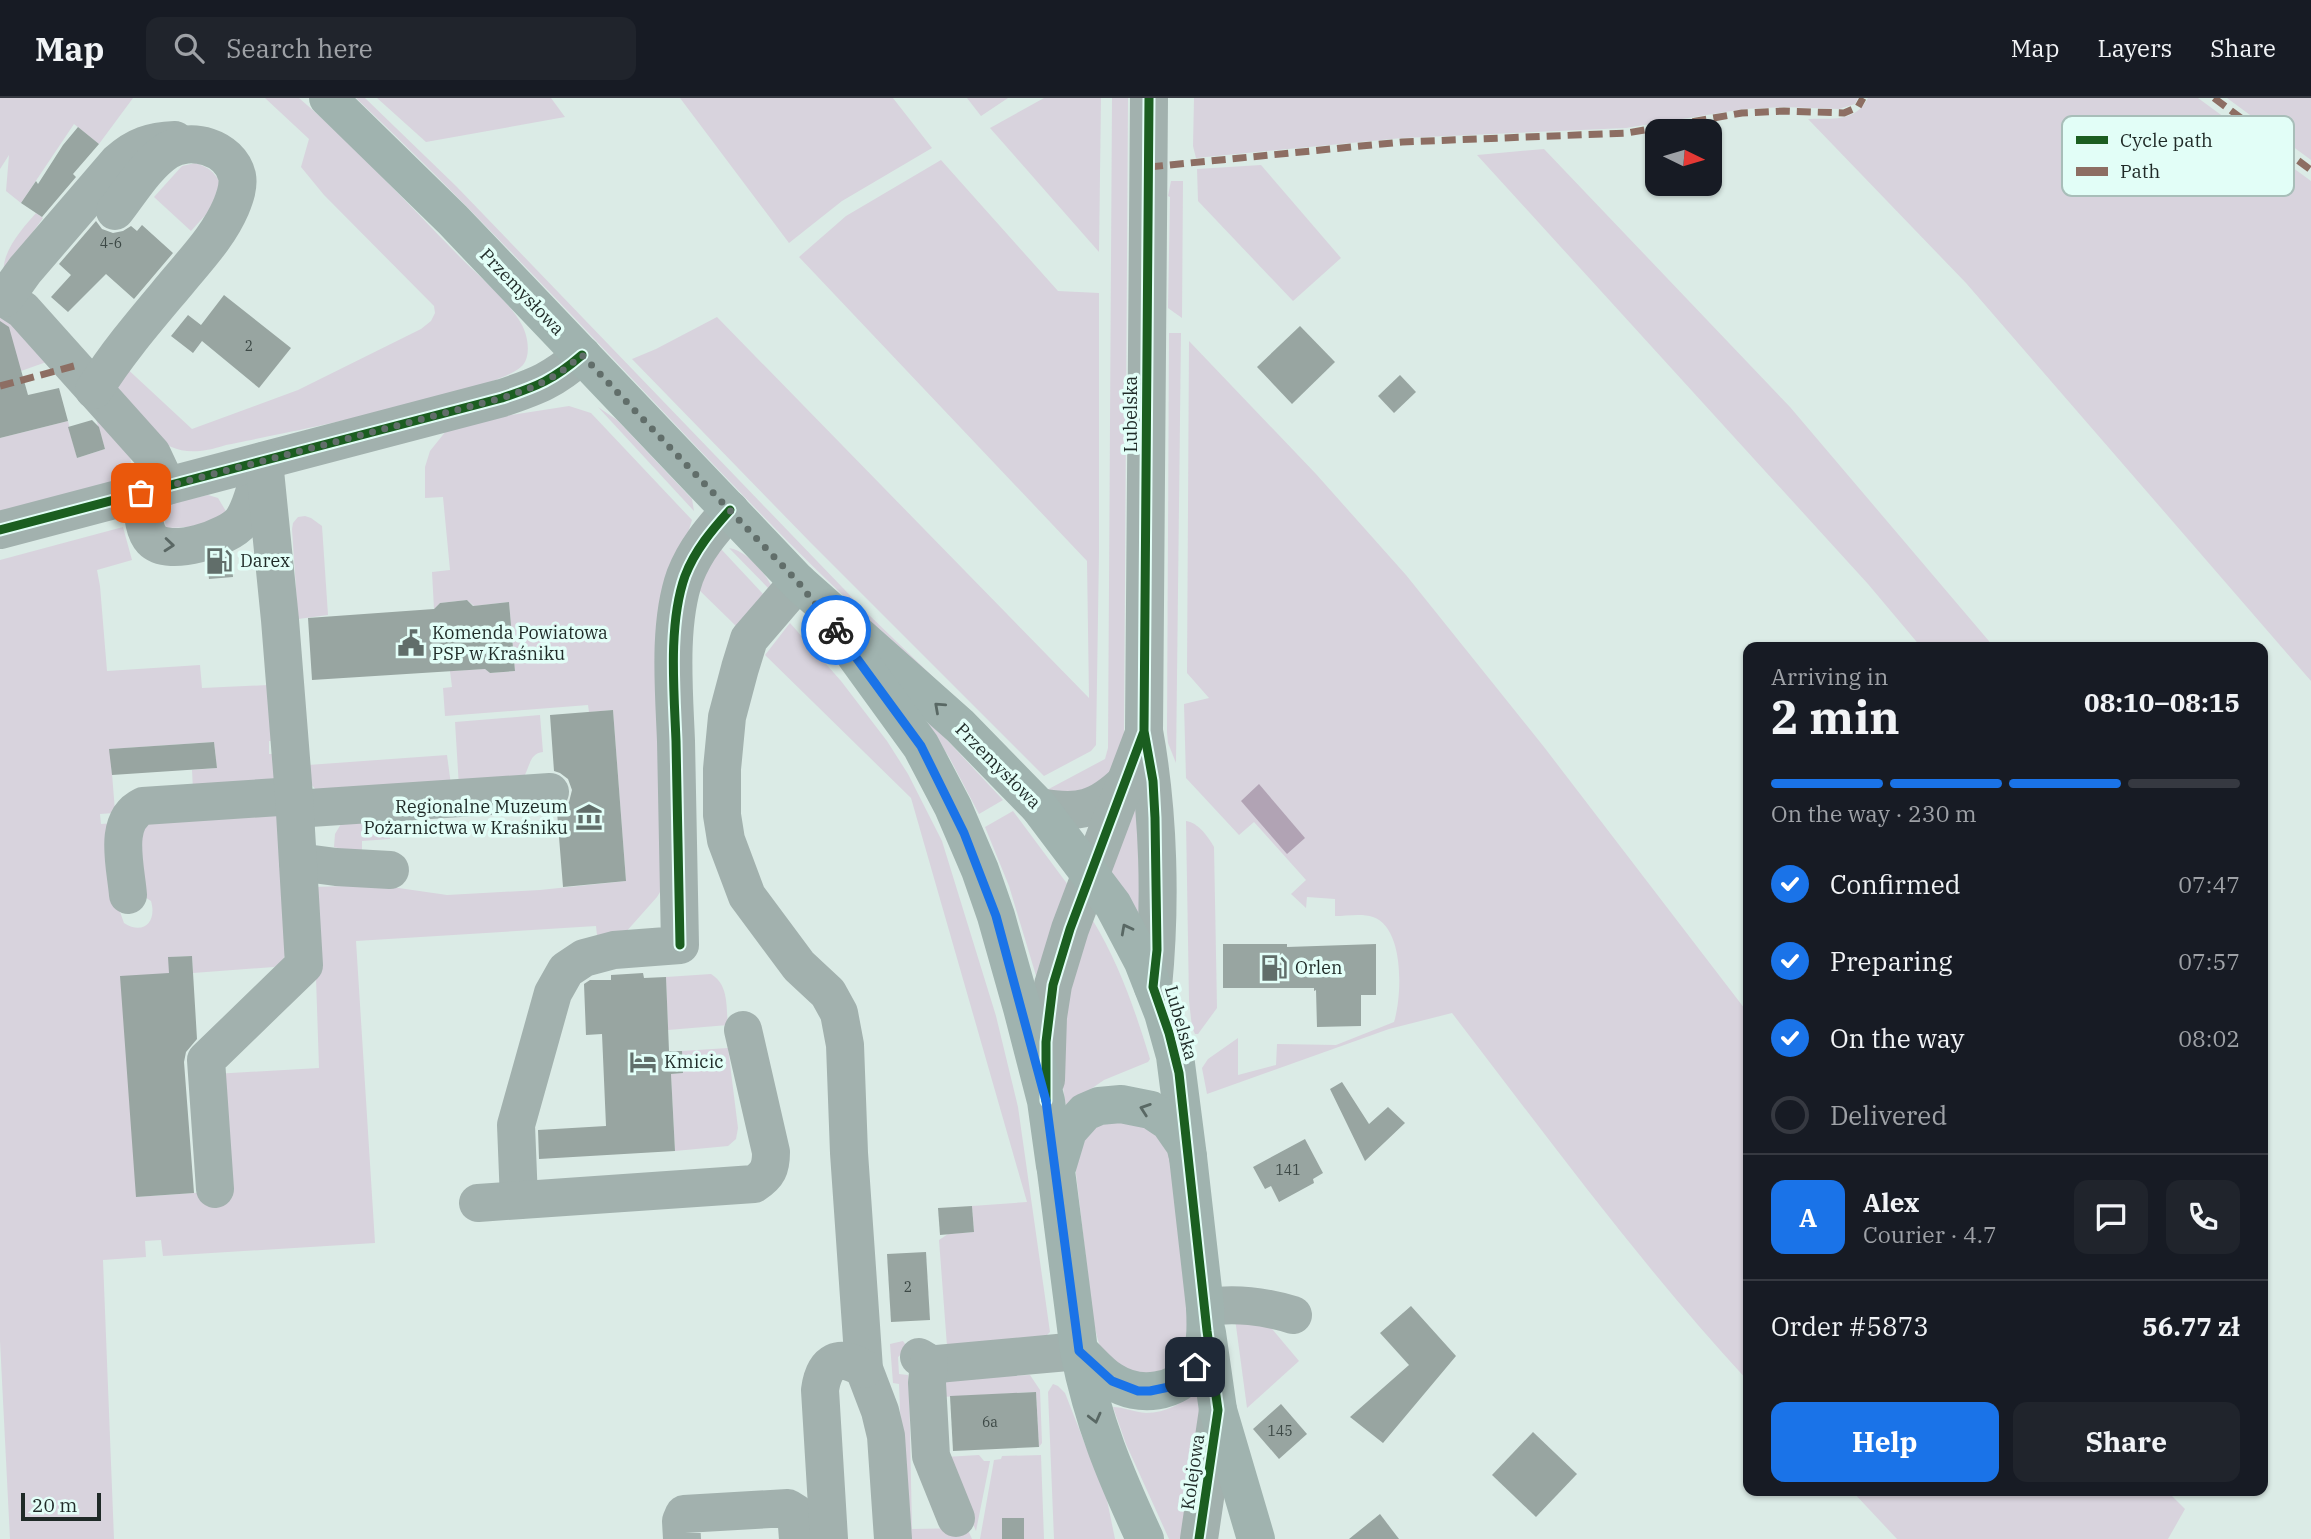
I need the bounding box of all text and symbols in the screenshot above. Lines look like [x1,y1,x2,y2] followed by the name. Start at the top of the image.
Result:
[146,17,636,80] search box
[35,27,104,70] text: Map
[170,29,208,67] icon: search
[226,31,373,65] text: Search here
[2011,32,2059,64] text: Map
[2097,32,2172,64] text: Layers
[2210,32,2276,64] text: Share
[2062,116,2294,196] legend
[1645,119,1722,196] north arrow
[1645,119,1722,196] map controls
[2120,128,2213,152] text: Cycle path
[2120,159,2160,183] text: Path
[100,234,122,252] house number: 4-6
[475,243,570,340] street label: Przemysłowa
[245,337,253,355] house number: 2
[1119,375,1142,452] street label: Lubelska
[111,463,171,523] pin
[122,474,160,512] icon: bag
[164,537,175,552] one-way arrow
[204,546,234,576] fuel station icon: Darex
[240,549,290,572] place label: Darex
[801,595,871,665] courier
[817,611,855,649] icon: bike
[432,621,608,665] place label: Komenda Powiatowa PSP w Kraśniku
[396,628,426,658] public building icon: Komenda Powiatowa PSP w Kraśniku
[1771,661,1888,691] text: Arriving in
[2084,685,2240,719] text: 08:10–08:15
[1771,687,1900,747] text: 2 min
[934,703,947,716] one-way arrow
[951,718,1046,814] street label: Przemysłowa
[364,795,568,839] place label: Regionalne Muzeum Pożarnictwa w Kraśniku
[1771,798,1977,828] text: On the way · 230 m
[574,802,604,832] museum icon: Regionalne Muzeum Pożarnictwa w Kraśniku
[1771,865,1809,903] icon: check
[1830,867,1961,901] text: Confirmed
[2178,869,2240,899] text: 07:47
[1121,924,1134,937] one-way arrow
[1771,942,1809,980] icon: check
[1830,944,1952,978] text: Preparing
[2178,946,2240,976] text: 07:57
[1259,953,1289,983] fuel station icon: Orlen
[1295,956,1342,979] place label: Orlen
[1160,983,1203,1063] street label: Lubelska
[1771,1019,1809,1057] icon: check
[1830,1021,1964,1055] text: On the way
[2178,1023,2240,1053] text: 08:02
[628,1047,658,1077] hotel icon: Kmicic
[664,1050,724,1073] place label: Kmicic
[1830,1098,1947,1132] text: Delivered
[1139,1103,1151,1117] one-way arrow
[1275,1161,1301,1179] house number: 141
[2074,1180,2148,1254] button: chat
[2166,1180,2240,1254] button: phone
[1863,1185,1919,1219] text: Alex
[1799,1200,1817,1234] text: A
[1863,1219,1997,1249] text: Courier · 4.7
[904,1278,912,1296] house number: 2
[1771,1309,1929,1343] text: Order #5873
[2142,1309,2240,1343] text: 56.77 zł
[1165,1337,1225,1397] pin
[1176,1348,1214,1386] icon: home
[1771,1402,1999,1482] button: Help
[2013,1402,2240,1482] button: Share
[1087,1412,1101,1424] one-way arrow
[982,1413,998,1431] house number: 6a
[1267,1422,1293,1440] house number: 145
[1176,1432,1209,1511] street label: Kolejowa
[21,1490,102,1522] scale bar
[32,1493,77,1517] text: 20 m

